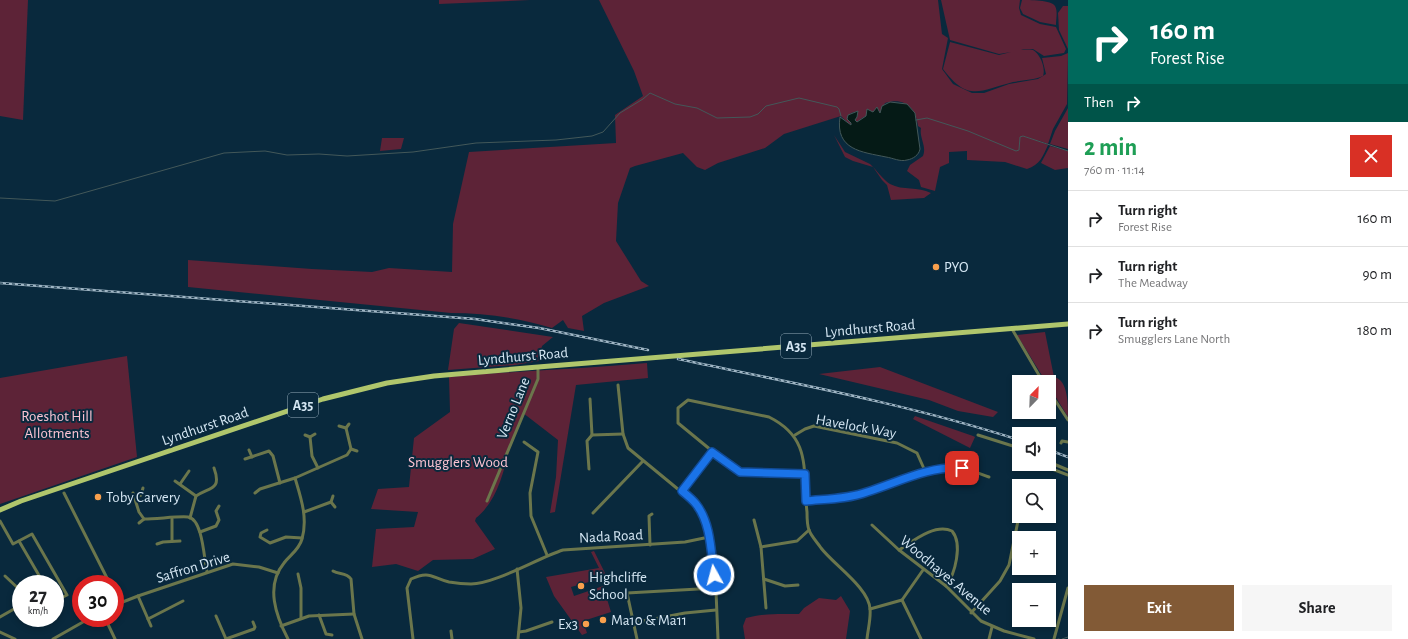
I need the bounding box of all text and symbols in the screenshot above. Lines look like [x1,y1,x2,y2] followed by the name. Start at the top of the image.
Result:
[1084,16,1136,68] icon: right
[1150,17,1215,45] text: 160 m
[1150,50,1225,68] text: Forest Rise
[1122,92,1144,114] icon: right
[1084,95,1114,110] text: Then
[1350,135,1392,177] button: close
[1084,136,1137,160] text: 2 min
[1084,164,1145,177] text: 760 m · 11:14
[1118,203,1177,218] text: Turn right
[1084,208,1106,230] icon: right
[1357,211,1392,226] text: 160 m
[1118,221,1172,234] text: Forest Rise
[1118,259,1177,274] text: Turn right
[944,260,969,275] place label: PYO
[931,262,941,272] marker: PYO
[1084,264,1106,286] icon: right
[1363,267,1392,282] text: 90 m
[1118,277,1188,290] text: The Meadway
[1118,315,1177,330] text: Turn right
[824,317,916,340] street label: Lyndhurst Road
[1084,320,1106,342] icon: right
[1357,323,1392,338] text: 180 m
[1118,333,1230,346] text: Smugglers Lane North
[781,334,811,358] road number: A35
[477,345,569,368] street label: Lyndhurst Road
[494,375,533,441] street label: Verno Lane
[1012,375,1056,419] north arrow
[1012,375,1056,627] map controls
[288,393,318,417] road number: A35
[160,405,251,448] street label: Lyndhurst Road
[21,409,93,441] park label: Roeshot Hill Allotments
[814,412,898,441] street label: Havelock Way
[1012,427,1056,471] button: sound
[945,451,979,485] pin
[408,455,508,470] park label: Smugglers Wood
[951,457,973,479] icon: arrive
[1012,479,1056,523] button: search
[106,490,181,505] place label: Toby Carvery
[93,492,103,502] marker: Toby Carvery
[579,527,644,546] street label: Nada Road
[1012,531,1056,575] button: +
[897,533,994,618] street label: Woodhayes Avenue
[155,549,232,586] street label: Saffron Drive
[693,554,735,596] position arrow
[589,570,647,602] place label: Highcliffe School
[72,575,124,627] speed limit sign: 30
[576,581,586,591] marker: Highcliffe School
[1012,583,1056,627] button: −
[1084,585,1234,631] button: Exit
[1242,585,1392,631] button: Share
[29,586,47,606] text: 27
[28,606,48,616] text: km/h
[611,613,687,628] place label: Ma10 & Ma11
[598,615,608,625] marker: Ma10 & Ma11
[558,617,578,632] place label: Ex3
[581,619,591,629] marker: Ex3

